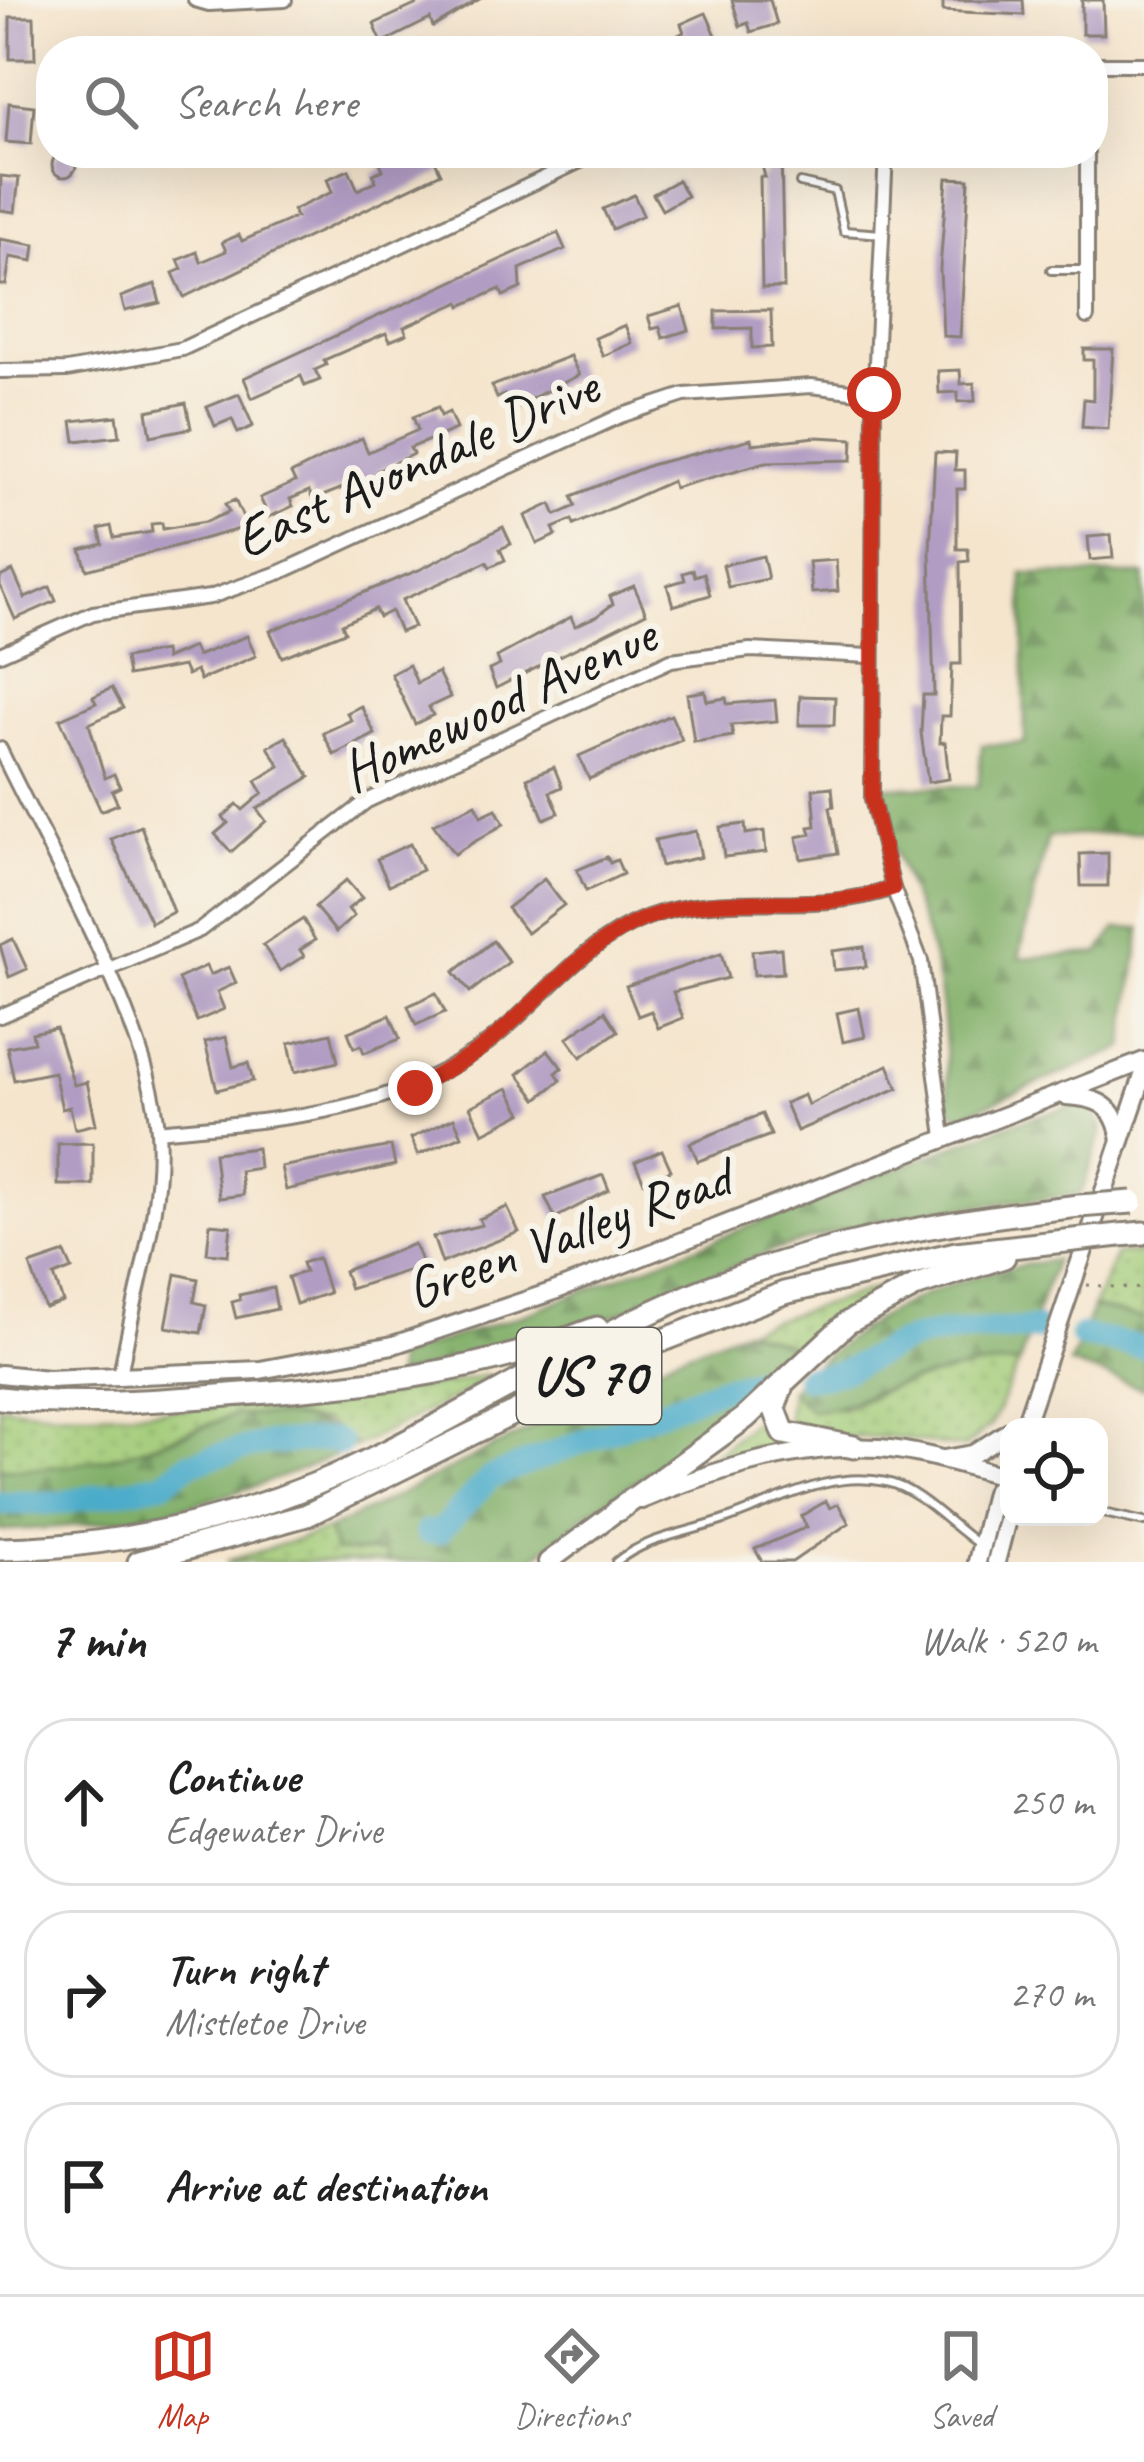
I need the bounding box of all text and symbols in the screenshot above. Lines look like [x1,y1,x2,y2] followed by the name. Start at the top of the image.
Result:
[36,36,1108,168] search box
[78,69,144,135] icon: search
[174,74,357,131] text: Search here
[223,348,612,574] street label: East Avondale Drive
[847,367,901,421] route start
[329,597,670,807] street label: Homewood Avenue
[388,1061,442,1115] route end
[396,1138,748,1325] street label: Green Valley Road
[517,1328,661,1424] road number: US 70
[1000,1418,1108,1526] map controls
[1000,1418,1108,1526] button: locate
[48,1608,146,1672] text: 7 min
[920,1616,1096,1665] text: Walk · 520 m
[165,1749,299,1806] text: Continue
[51,1769,117,1835] icon: ahead
[1009,1778,1093,1827] text: 250 m
[165,1806,382,1855] text: Edgewater Drive
[165,1941,323,1998] text: Turn right
[51,1961,117,2027] icon: right
[1009,1970,1093,2019] text: 270 m
[165,1998,365,2047] text: Mistletoe Drive
[51,2153,117,2219] icon: arrive
[165,2158,487,2215] text: Arrive at destination
[150,2323,216,2437] tab: Map
[515,2323,629,2437] tab: Directions
[928,2323,994,2437] tab: Saved

